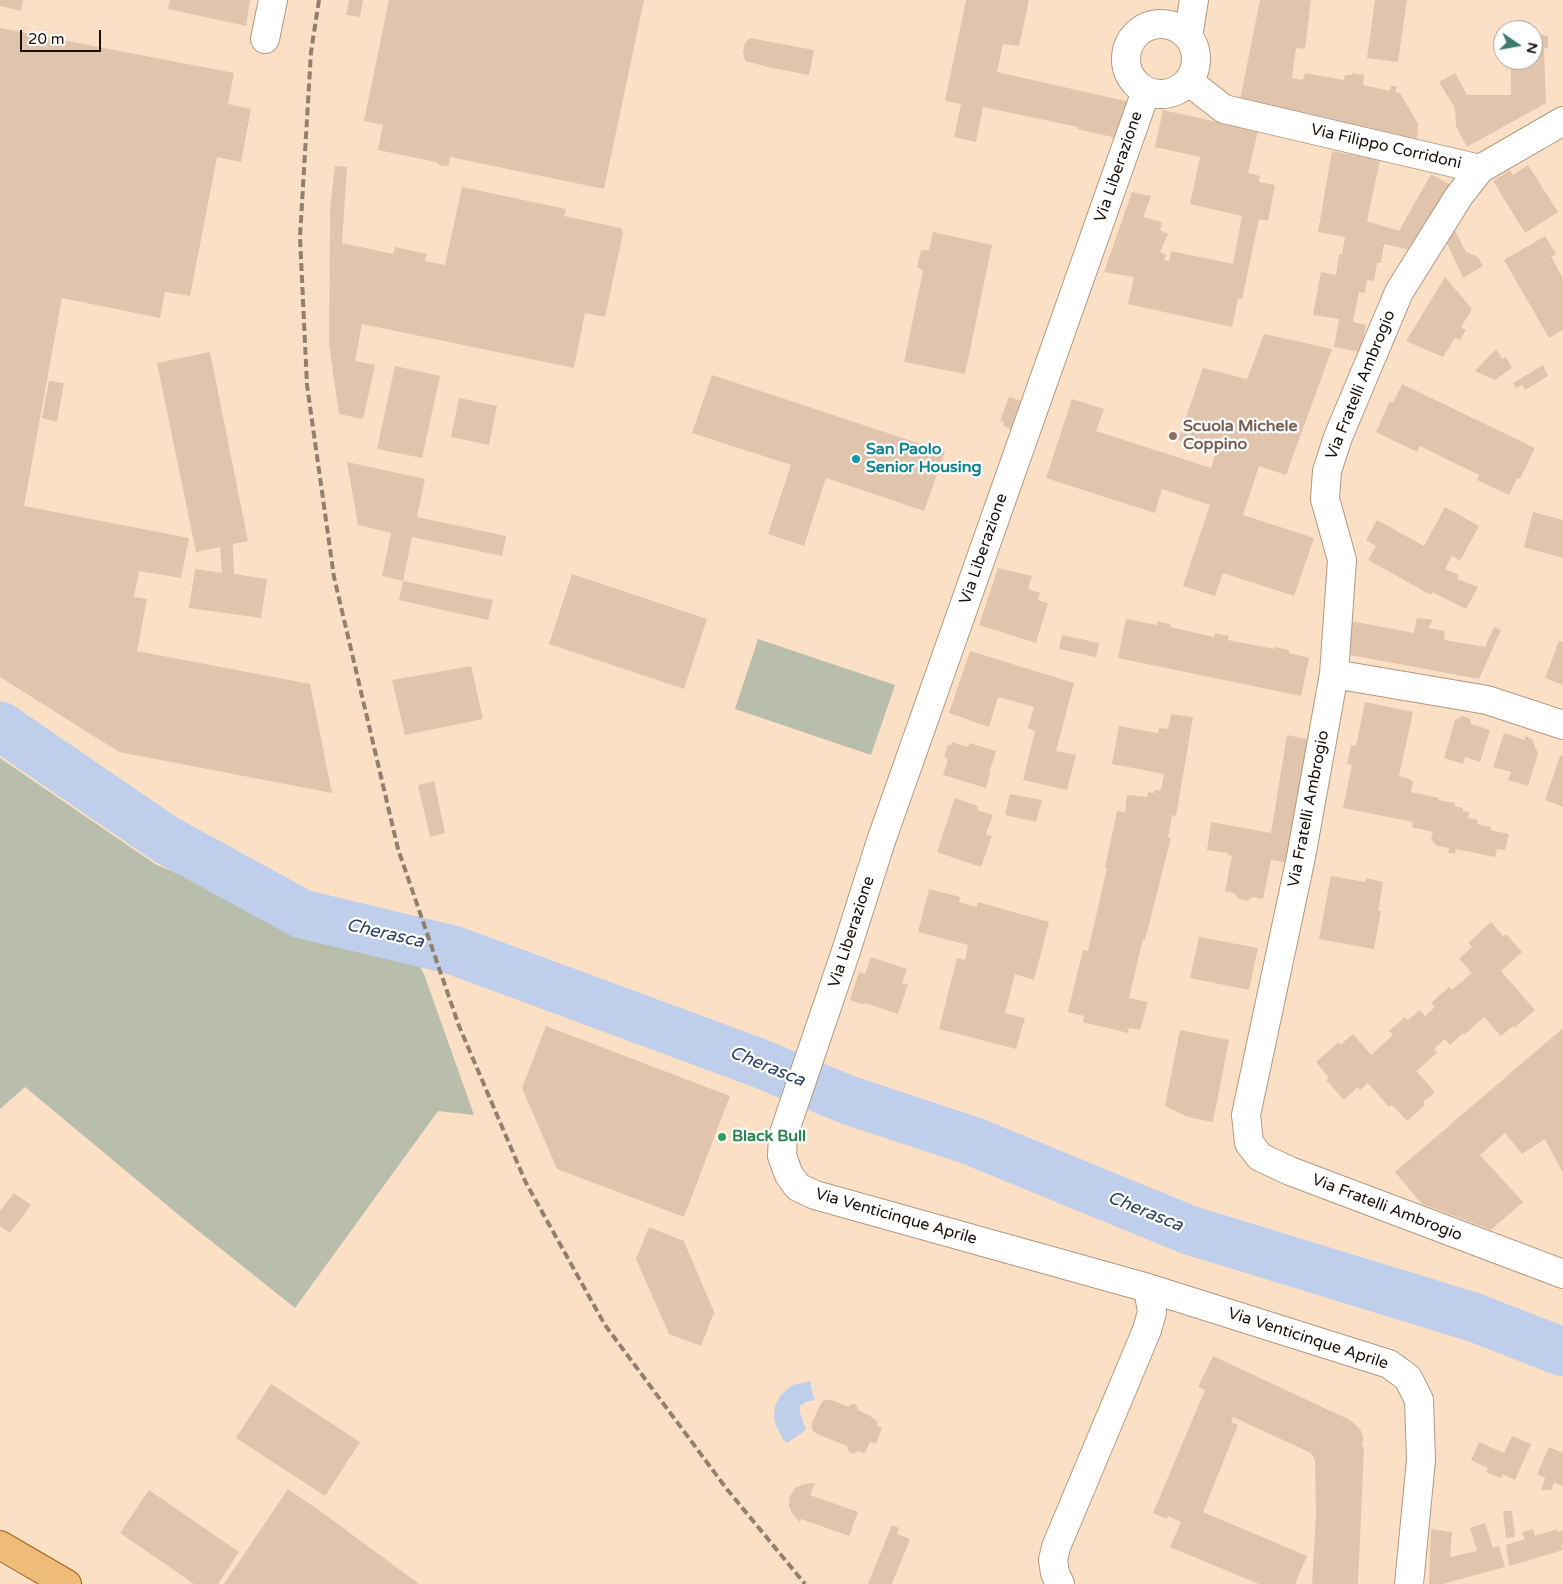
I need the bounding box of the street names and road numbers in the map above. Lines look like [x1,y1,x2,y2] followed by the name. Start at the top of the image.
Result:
[1091,109,1147,225] street label: Via Liberazione
[1309,120,1463,174] street label: Via Filippo Corridoni
[1322,307,1400,463] street label: Via Fratelli Ambrogio
[956,491,1012,607] street label: Via Liberazione
[1284,729,1334,889] street label: Via Fratelli Ambrogio
[825,874,879,990] street label: Via Liberazione
[1309,1170,1465,1246] street label: Via Fratelli Ambrogio
[813,1185,979,1249] street label: Via Venticinque Aprile
[1225,1304,1391,1374] street label: Via Venticinque Aprile

